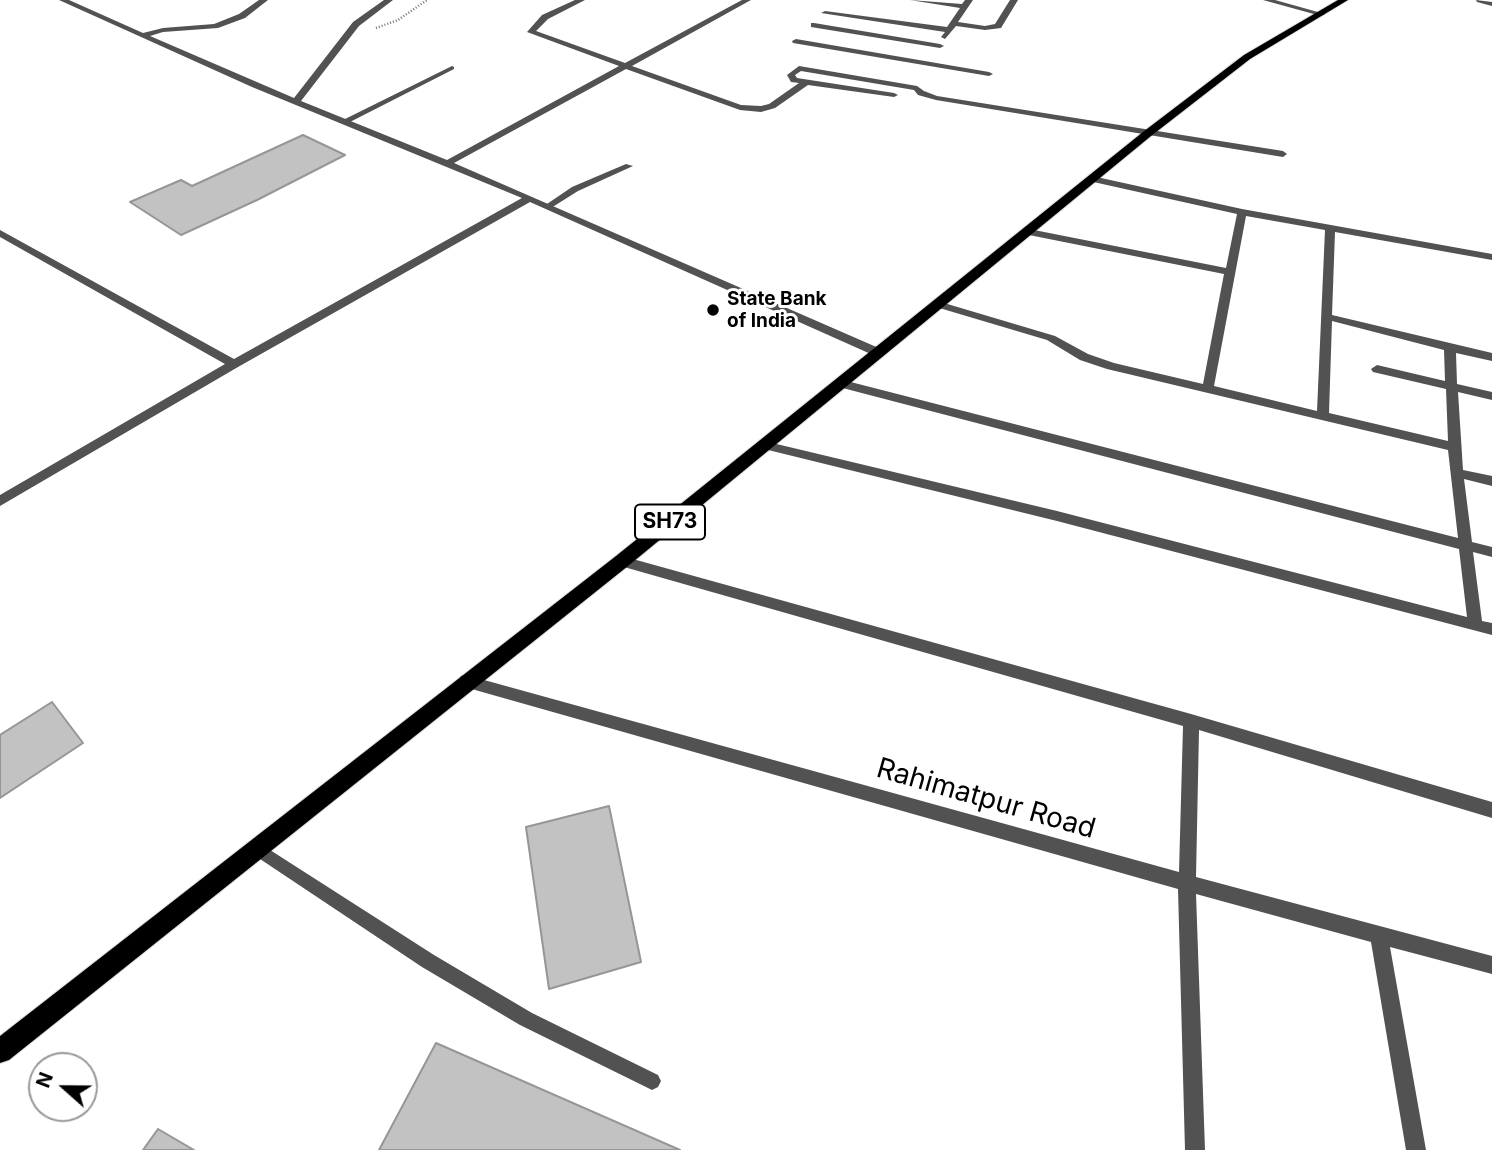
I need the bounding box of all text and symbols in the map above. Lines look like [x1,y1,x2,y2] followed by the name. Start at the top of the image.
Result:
[727,288,827,332] place label: State Bank of India
[705,302,721,318] marker: State Bank of India
[635,504,705,540] road number: SH73
[873,752,1099,846] street label: Rahimatpur Road
[28,1052,98,1122] north arrow
[31,1069,58,1091] text: N

